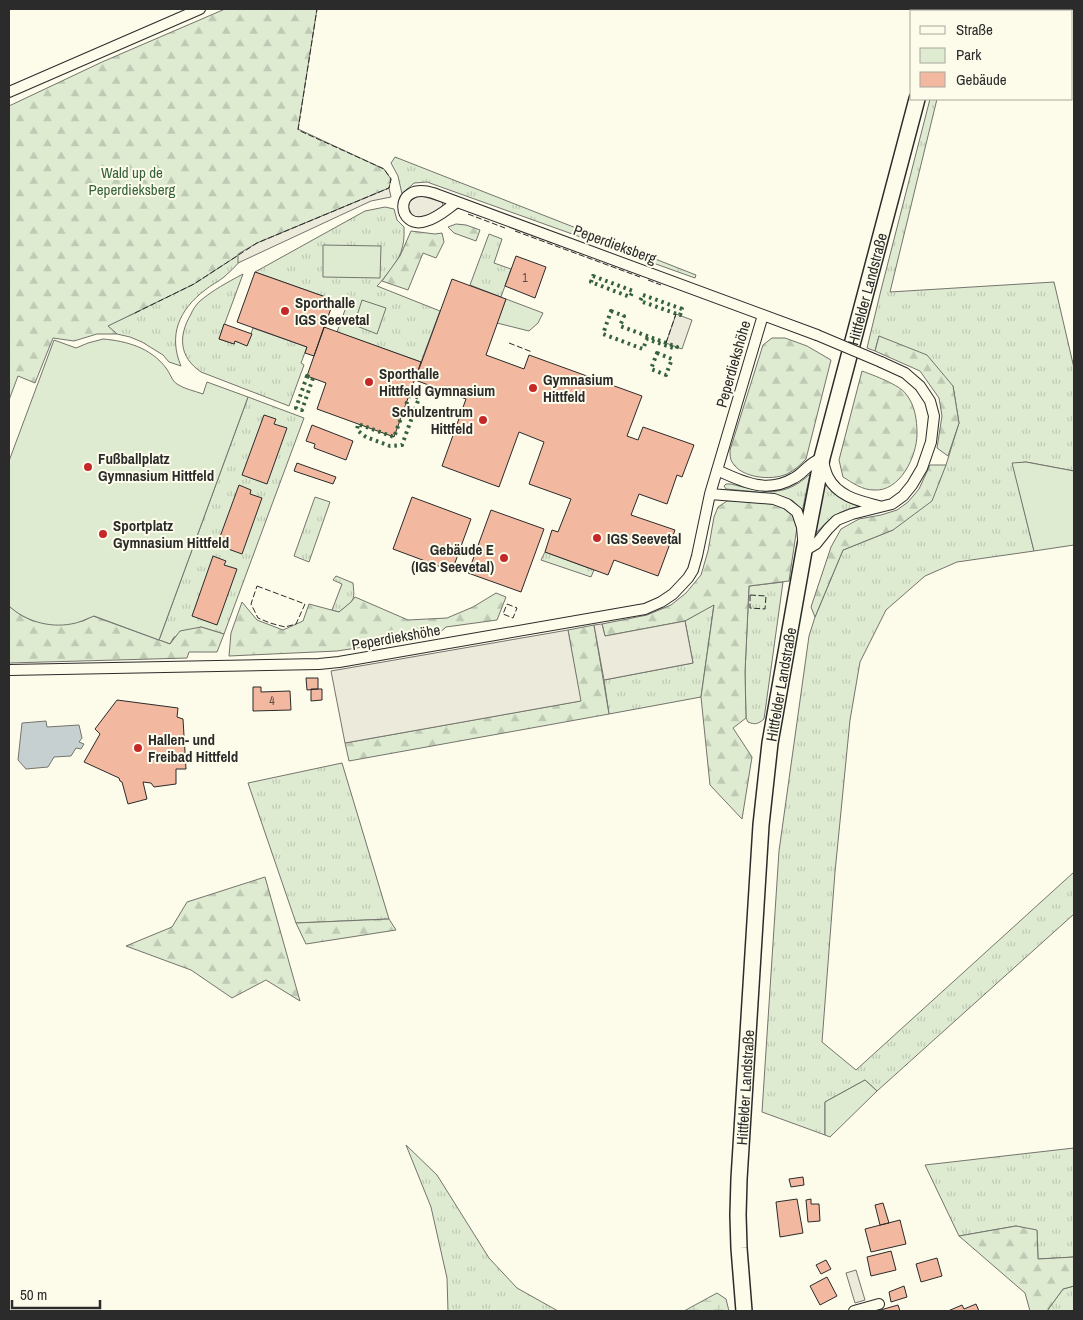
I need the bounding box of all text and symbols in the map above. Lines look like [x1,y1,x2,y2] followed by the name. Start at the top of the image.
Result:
[910,10,1073,100] legend
[956,19,993,40] text: Straße
[956,44,982,65] text: Park
[956,69,1007,90] text: Gebäude
[89,162,176,200] park label: Wald up de Peperdieksberg
[571,219,660,269] street label: Peperdieksberg
[842,230,892,348] street label: Hittfelder Landstraße
[522,270,528,286] house number: 1
[295,292,370,330] place label: Sporthalle IGS Seevetal
[279,305,291,317] marker: Sporthalle IGS Seevetal
[711,318,755,410] street label: Peperdiekshöhe
[379,363,495,401] place label: Sporthalle Hittfeld Gymnasium
[543,369,613,407] place label: Gymnasium Hittfeld
[363,376,375,388] marker: Sporthalle Hittfeld Gymnasium
[527,382,539,394] marker: Gymnasium Hittfeld
[392,401,473,439] place label: Schulzentrum Hittfeld
[477,414,489,426] marker: Schulzentrum Hittfeld
[98,448,214,486] place label: Fußballplatz Gymnasium Hittfeld
[82,461,94,473] marker: Fußballplatz Gymnasium Hittfeld
[113,515,229,553] place label: Sportplatz Gymnasium Hittfeld
[97,528,109,540] marker: Sportplatz Gymnasium Hittfeld
[607,528,682,549] place label: IGS Seevetal
[591,532,603,544] marker: IGS Seevetal
[411,539,494,577] place label: Gebäude E (IGS Seevetal)
[498,552,510,564] marker: Gebäude E (IGS Seevetal)
[350,619,442,655] street label: Peperdiekshöhe
[760,625,801,743] street label: Hittfelder Landstraße
[269,693,275,709] house number: 4
[148,729,238,767] place label: Hallen- und Freibad Hittfeld
[132,742,144,754] marker: Hallen- und Freibad Hittfeld
[731,1029,759,1146] street label: Hittfelder Landstraße
[12,1278,100,1310] scale bar
[20,1284,47,1305] text: 50 m

